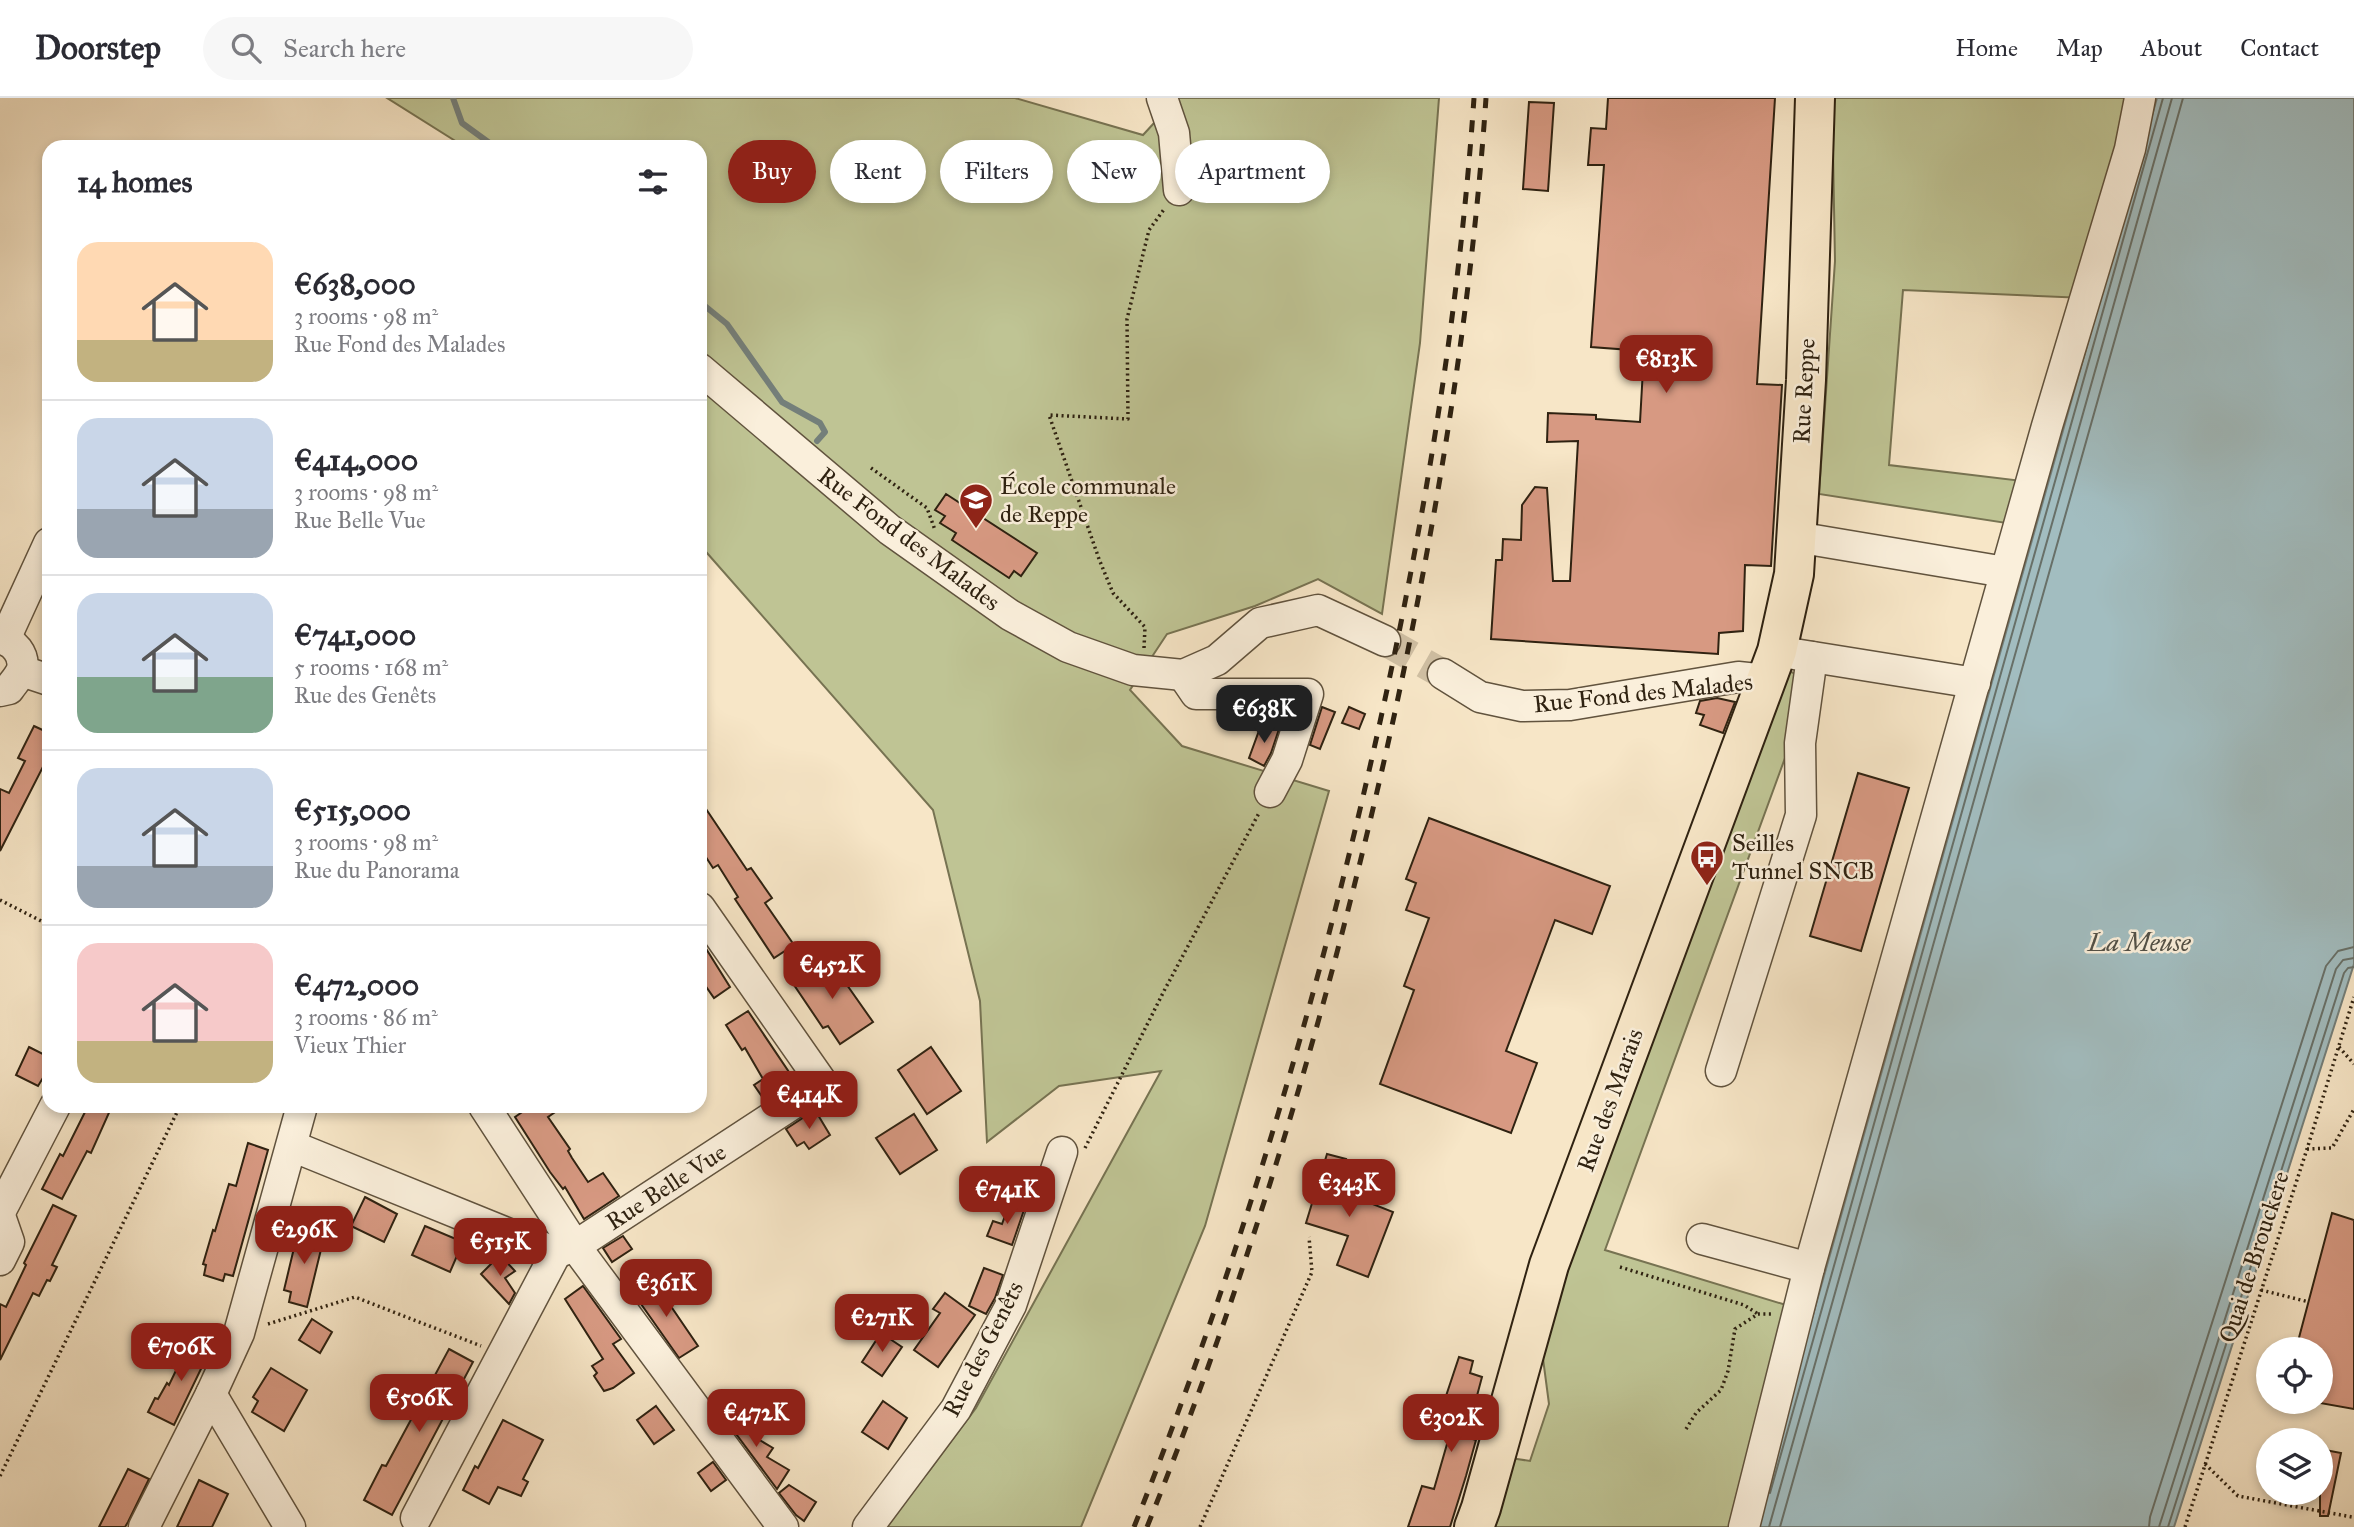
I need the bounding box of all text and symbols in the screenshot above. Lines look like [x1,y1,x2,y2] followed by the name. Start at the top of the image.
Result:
[203,17,693,80] search box
[35,28,161,68] text: Doorstep
[227,29,265,67] icon: search
[283,32,406,64] text: Search here
[1955,33,2018,63] text: Home
[2056,33,2103,63] text: Map
[2141,33,2202,63] text: About
[2240,33,2319,63] text: Contact
[728,140,816,203] chip: Buy
[830,140,926,203] chip: Rent
[940,140,1053,203] chip: Filters
[1067,140,1161,203] chip: New
[1175,140,1330,203] chip: Apartment
[634,163,672,201] icon: filters
[77,164,192,200] text: 14 homes
[294,266,416,302] text: €638,000
[133,270,217,354] icon: home
[294,302,438,330] text: 3 rooms · 98 m²
[294,330,505,358] text: Rue Fond des Malades
[1617,336,1715,395] pin: €813K
[1786,338,1822,444] street label: Rue Reppe
[1636,344,1696,372] text: €813K
[294,442,418,478] text: €414,000
[133,446,217,530] icon: home
[812,461,1006,617] street label: Rue Fond des Malades
[1000,471,1176,529] place label: École communale de Reppe
[294,478,438,506] text: 3 rooms · 98 m²
[957,481,995,530] school or university icon: École communale de Reppe
[294,506,426,534] text: Rue Belle Vue
[294,617,416,653] text: €741,000
[133,621,217,705] icon: home
[294,653,448,681] text: 5 rooms · 168 m²
[1532,667,1754,719] street label: Rue Fond des Malades
[294,681,436,709] text: Rue des Genêts
[1215,686,1313,745] pin: €638K
[1232,694,1296,722] text: €638K
[294,792,411,828] text: €515,000
[133,796,217,880] icon: home
[294,828,438,856] text: 3 rooms · 98 m²
[1732,828,1875,886] place label: Seilles Tunnel SNCB
[1688,838,1726,887] bus stop icon: Seilles Tunnel SNCB
[294,856,460,884] text: Rue du Panorama
[2087,926,2192,958] water label: La Meuse
[783,942,881,1001] pin: €452K
[799,950,865,978] text: €452K
[294,967,419,1003] text: €472,000
[133,971,217,1055] icon: home
[294,1003,438,1031] text: 3 rooms · 86 m²
[1570,1024,1650,1176] street label: Rue des Marais
[294,1031,406,1059] text: Vieux Thier
[760,1072,858,1131] pin: €414K
[777,1080,841,1108] text: €414K
[600,1137,732,1237] street label: Rue Belle Vue
[1300,1160,1398,1219] pin: €343K
[958,1166,1056,1226] pin: €741K
[2212,1167,2296,1347] street label: Quai de Brouckere
[1318,1168,1380,1196] text: €343K
[975,1175,1039,1203] text: €741K
[255,1206,353,1266] pin: €296K
[271,1215,337,1243] text: €296K
[451,1218,549,1278] pin: €515K
[470,1227,530,1255] text: €515K
[617,1260,715,1319] pin: €361K
[636,1268,696,1296] text: €361K
[936,1276,1030,1422] street label: Rue des Genêts
[833,1294,931,1354] pin: €271K
[851,1303,913,1331] text: €271K
[132,1324,230,1383] pin: €706K
[147,1332,215,1360] text: €706K
[2256,1337,2333,1505] map controls
[2256,1337,2333,1414] button: locate
[370,1374,468,1434] pin: €506K
[386,1383,452,1411] text: €506K
[707,1390,805,1449] pin: €472K
[1402,1394,1500,1454] pin: €302K
[723,1398,789,1426] text: €472K
[1419,1403,1483,1431] text: €302K
[2256,1428,2333,1505] button: layers

